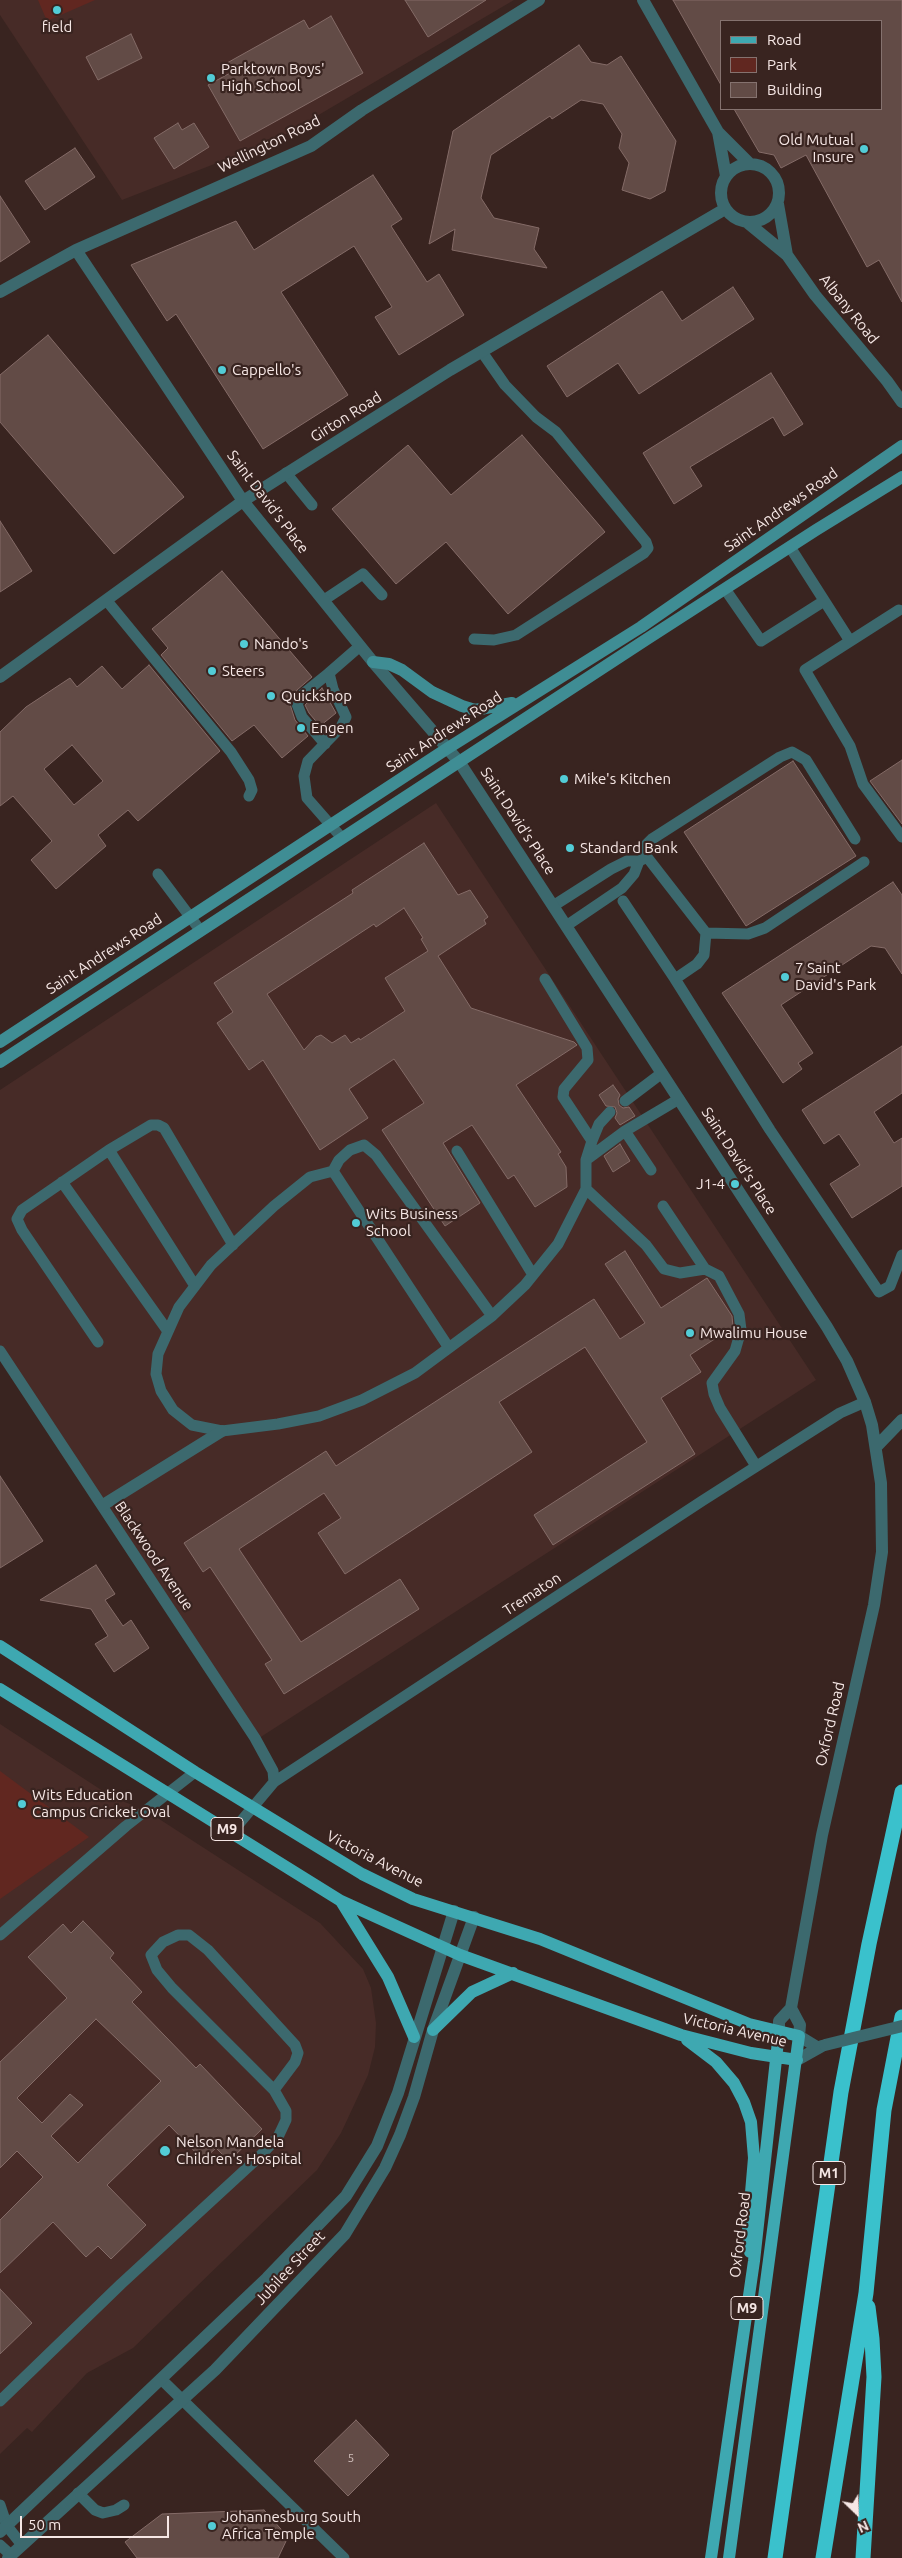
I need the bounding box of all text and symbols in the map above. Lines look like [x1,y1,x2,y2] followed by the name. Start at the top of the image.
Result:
[51,4,63,16] marker: field
[42,18,72,36] place label: field
[720,20,882,110] legend
[767,31,802,48] text: Road
[767,56,797,73] text: Park
[221,60,324,95] place label: Parktown Boys' High School
[205,72,217,84] marker: Parktown Boys' High School
[767,81,822,98] text: Building
[215,111,323,177] street label: Wellington Road
[779,131,854,166] place label: Old Mutual Insure
[858,143,870,155] marker: Old Mutual Insure
[816,271,882,347] street label: Albany Road
[232,361,301,379] place label: Cappello's
[216,364,228,376] marker: Cappello's
[307,388,385,446] street label: Girton Road
[223,447,313,557] street label: Saint David's Place
[721,464,841,556] street label: Saint Andrews Road
[254,635,308,653] place label: Nando's
[238,638,250,650] marker: Nando's
[222,662,264,680] place label: Steers
[206,665,218,677] marker: Steers
[281,687,352,705] place label: Quickshop
[383,688,505,776] street label: Saint Andrews Road
[265,690,277,702] marker: Quickshop
[311,719,353,737] place label: Engen
[295,722,307,734] marker: Engen
[477,764,559,878] street label: Saint David's Place
[574,770,671,788] place label: Mike's Kitchen
[558,773,570,785] marker: Mike's Kitchen
[580,839,678,857] place label: Standard Bank
[564,842,576,854] marker: Standard Bank
[43,910,165,998] street label: Saint Andrews Road
[795,959,876,994] place label: 7 Saint David's Park
[779,971,791,983] marker: 7 Saint David's Park
[698,1104,780,1218] street label: Saint David's Place
[696,1175,725,1193] place label: J1-4
[729,1178,741,1190] marker: J1-4
[366,1205,458,1240] place label: Wits Business School
[350,1217,362,1229] marker: Wits Business School
[700,1324,807,1342] place label: Mwalimu House
[684,1327,696,1339] marker: Mwalimu House
[111,1498,197,1614] street label: Blackwood Avenue
[500,1569,564,1619] street label: Trematon
[812,1680,848,1768] street label: Oxford Road
[32,1786,170,1821] place label: Wits Education Campus Cricket Oval
[16,1798,28,1810] marker: Wits Education Campus Cricket Oval
[211,1818,243,1840] road number: M9
[324,1827,426,1891] street label: Victoria Avenue
[681,2009,789,2051] street label: Victoria Avenue
[176,2133,302,2168] place label: Nelson Mandela Children's Hospital
[158,2144,172,2158] marker: Nelson Mandela Children's Hospital
[813,2162,845,2184] road number: M1
[726,2191,754,2279] street label: Oxford Road
[251,2227,329,2309] street label: Jubilee Street
[731,2296,763,2320] road number: M9
[348,2451,354,2465] house number: 5
[832,2488,882,2538] north arrow
[22,2506,171,2538] scale bar
[222,2508,361,2543] place label: Johannesburg South Africa Temple
[28,2516,61,2533] text: 50 m
[855,2517,871,2536] text: N
[206,2520,218,2532] marker: Johannesburg South Africa Temple

